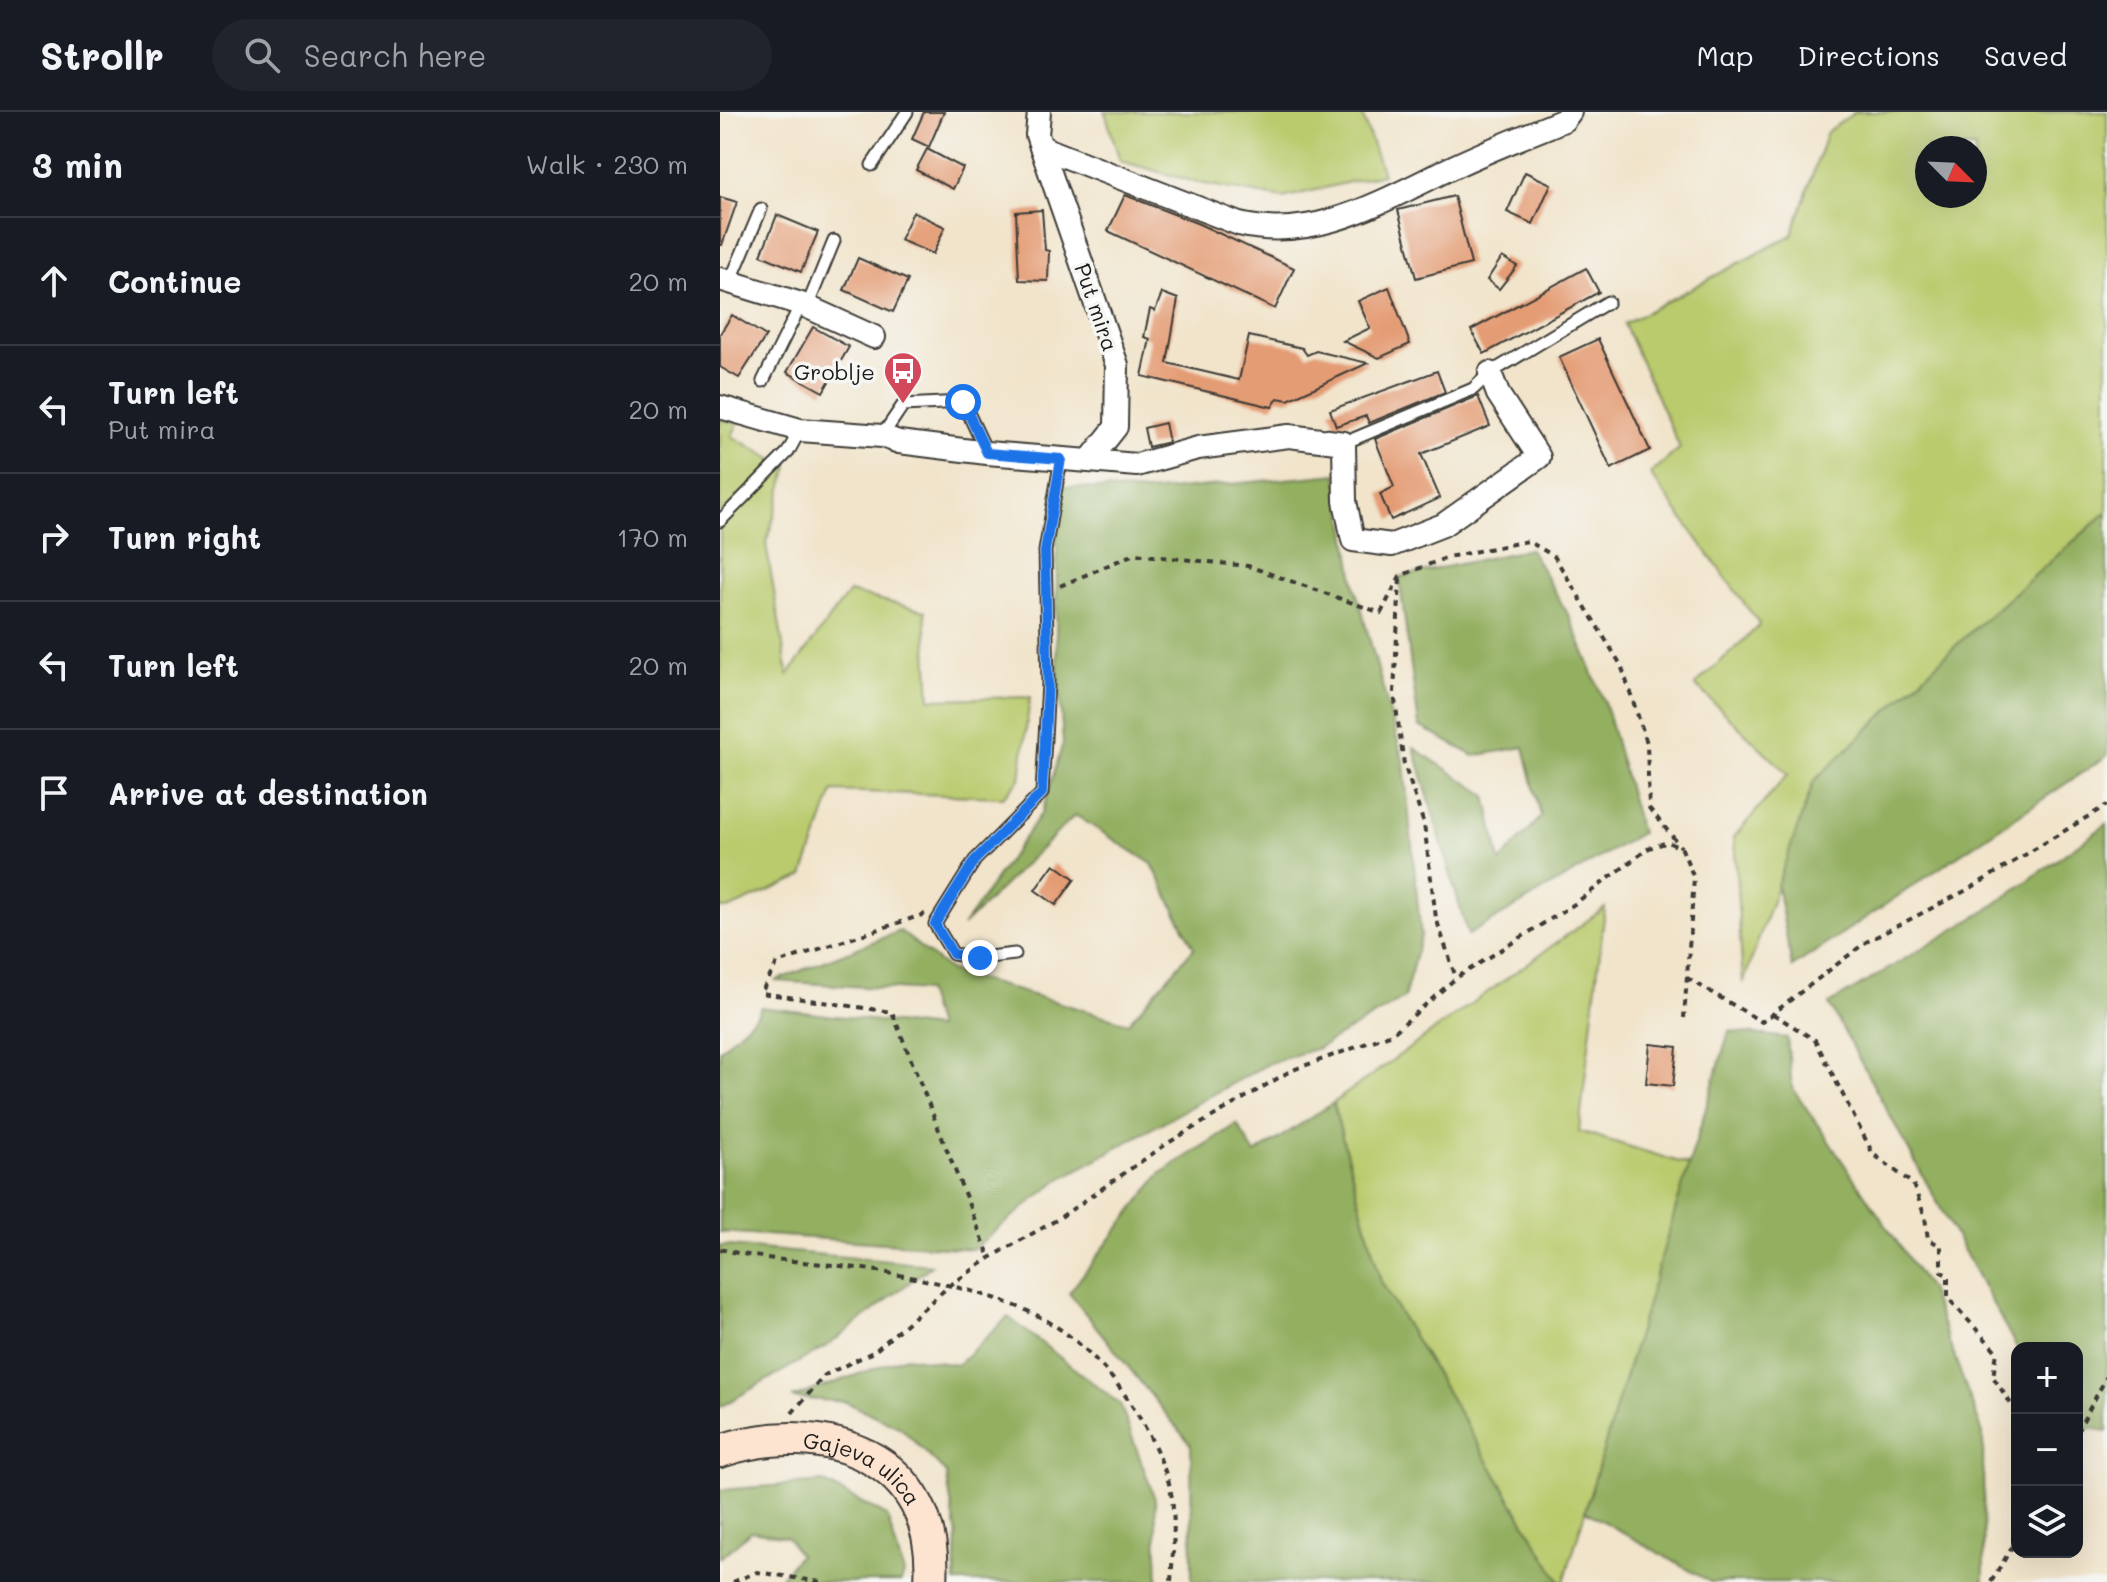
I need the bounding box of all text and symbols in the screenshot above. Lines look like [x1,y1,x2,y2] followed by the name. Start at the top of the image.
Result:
[212,19,772,91] search box
[40,30,164,80] text: Strollr
[240,33,284,77] icon: search
[304,35,486,75] text: Search here
[1697,37,1754,73] text: Map
[1798,37,1940,73] text: Directions
[1984,37,2067,73] text: Saved
[1915,136,1987,208] north arrow
[32,142,123,187] text: 3 min
[526,147,688,181] text: Walk · 230 m
[32,259,76,303] icon: ahead
[1068,259,1126,355] street label: Put mira
[108,261,241,301] text: Continue
[628,264,688,298] text: 20 m
[882,350,924,405] bus stop icon: Groblje
[794,357,875,386] place label: Groblje
[108,372,239,412] text: Turn left
[945,384,981,420] route start
[32,387,76,431] icon: left
[628,392,688,426] text: 20 m
[108,412,216,446] text: Put mira
[32,515,76,559] icon: right
[108,517,261,557] text: Turn right
[617,520,688,554] text: 170 m
[32,643,76,687] icon: left
[108,645,239,685] text: Turn left
[628,648,688,682] text: 20 m
[32,771,76,815] icon: arrive
[108,773,428,813] text: Arrive at destination
[962,940,998,976] route end
[2011,1342,2083,1558] map controls
[2011,1342,2083,1414] button: +
[2011,1414,2083,1486] button: −
[802,1425,928,1510] street label: Gajeva ulica
[2011,1486,2083,1558] button: layers

